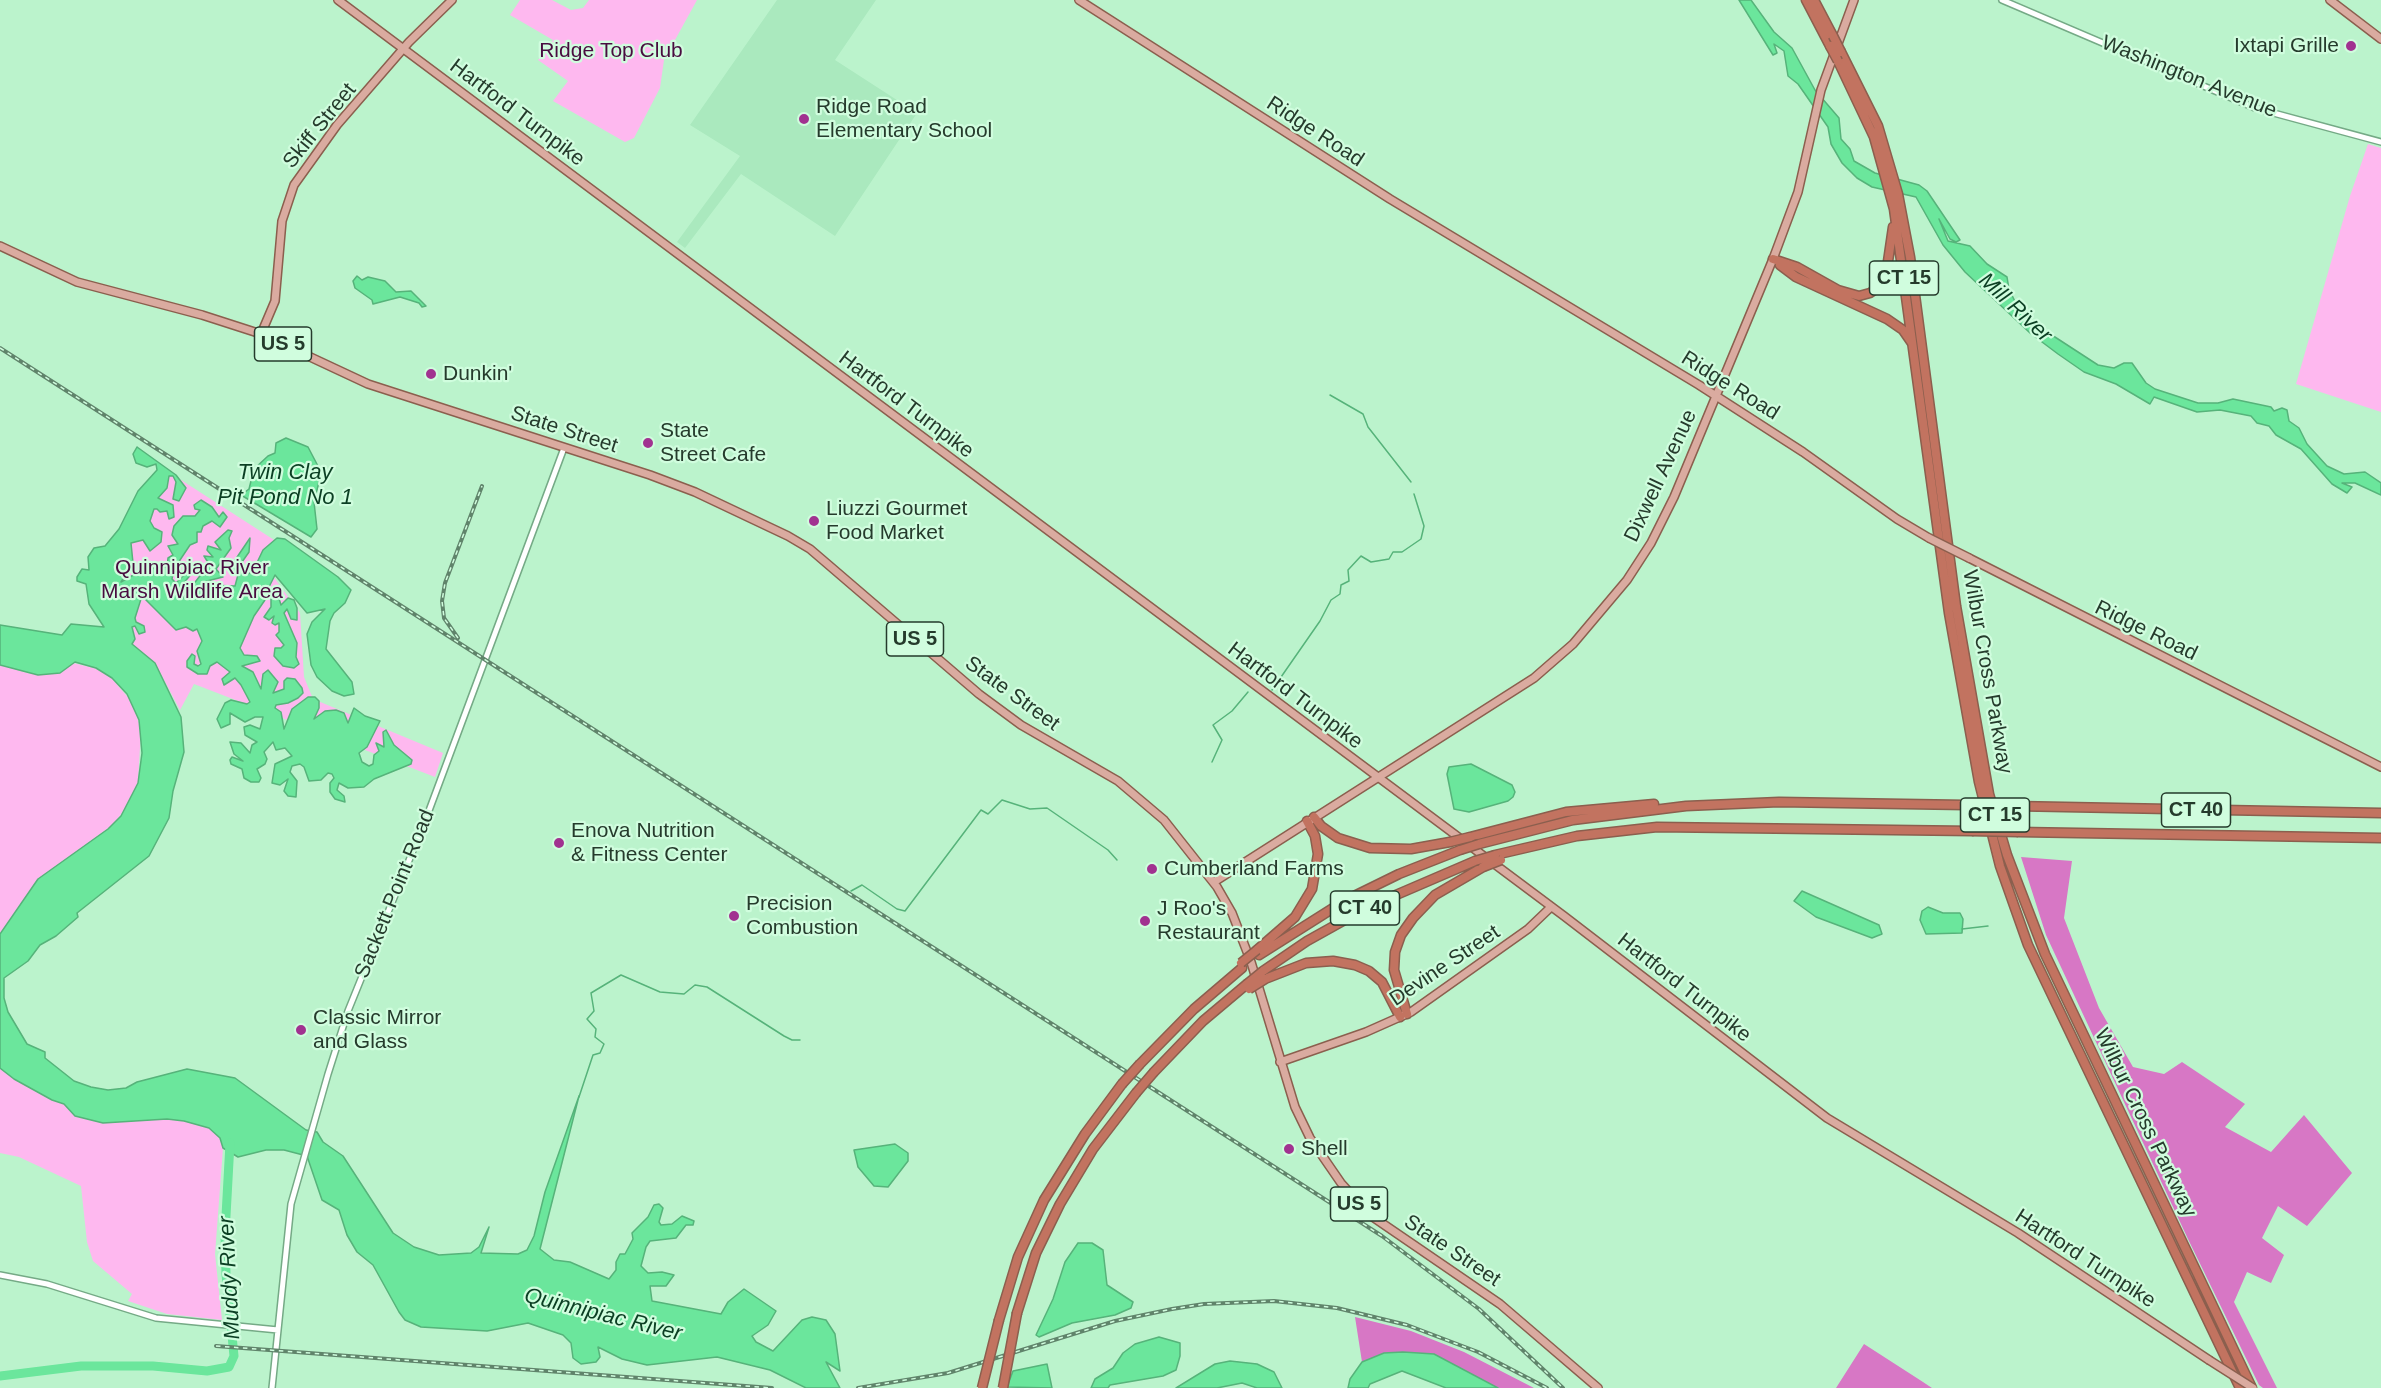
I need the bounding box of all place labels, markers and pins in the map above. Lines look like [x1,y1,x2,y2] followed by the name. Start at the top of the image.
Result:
[2234,33,2339,59] place label: Ixtapi Grille
[2344,39,2358,53] marker: Ixtapi Grille
[816,94,992,144] place label: Ridge Road Elementary School
[797,112,811,126] marker: Ridge Road Elementary School
[443,361,512,387] place label: Dunkin'
[424,367,438,381] marker: Dunkin'
[660,418,766,468] place label: State Street Cafe
[641,436,655,450] marker: State Street Cafe
[826,496,967,546] place label: Liuzzi Gourmet Food Market
[807,514,821,528] marker: Liuzzi Gourmet Food Market
[571,818,727,868] place label: Enova Nutrition & Fitness Center
[552,836,566,850] marker: Enova Nutrition & Fitness Center
[1164,856,1344,882] place label: Cumberland Farms
[1145,862,1159,876] marker: Cumberland Farms
[746,891,858,941] place label: Precision Combustion
[1157,896,1260,946] place label: J Roo's Restaurant
[727,909,741,923] marker: Precision Combustion
[1138,914,1152,928] marker: J Roo's Restaurant
[313,1005,441,1055] place label: Classic Mirror and Glass
[294,1023,308,1037] marker: Classic Mirror and Glass
[1301,1136,1348,1162] place label: Shell
[1282,1142,1296,1156] marker: Shell

